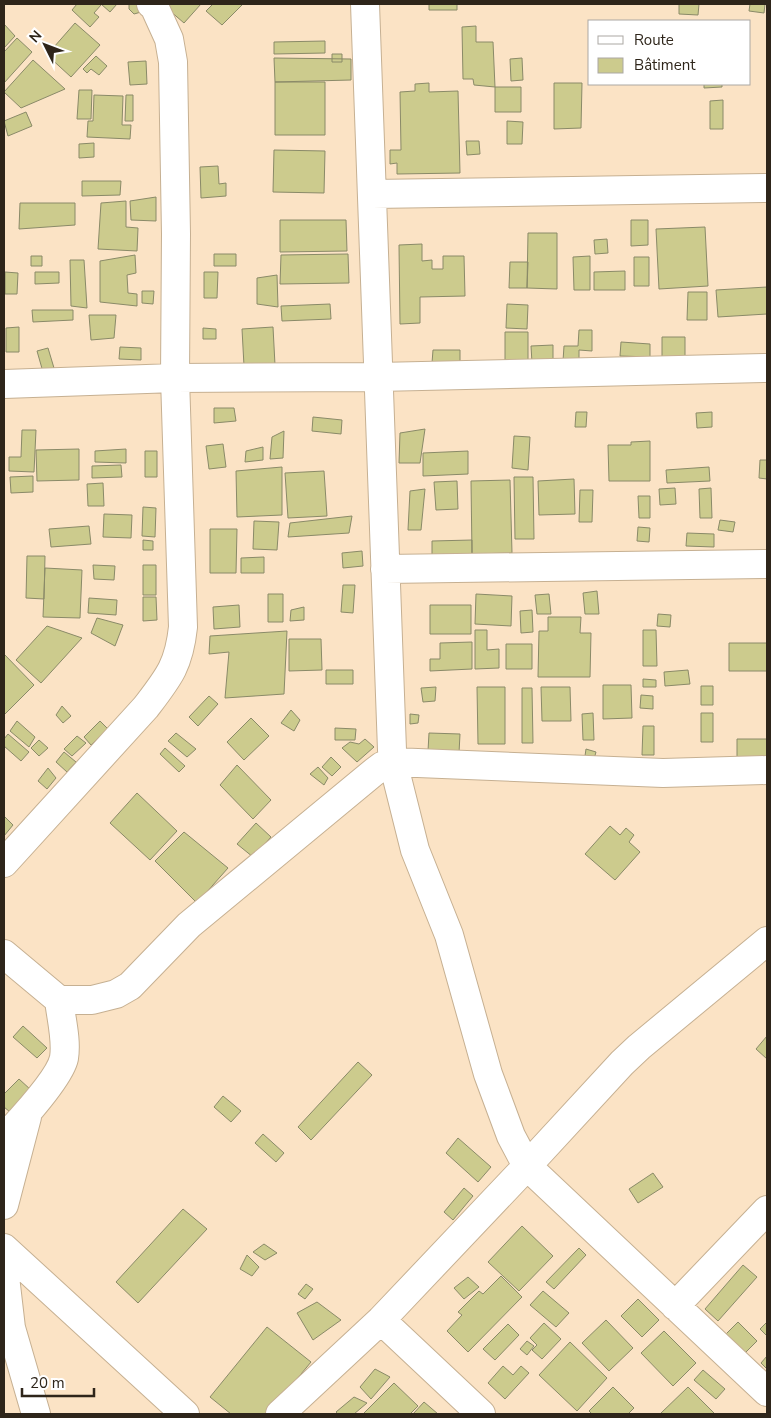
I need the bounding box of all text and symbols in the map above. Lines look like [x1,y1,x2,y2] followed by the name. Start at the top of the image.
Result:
[20,20,70,70] north arrow
[588,20,751,85] legend
[25,26,46,47] text: N
[634,30,674,50] text: Route
[634,55,696,75] text: Bâtiment
[22,1366,95,1398] scale bar
[30,1373,65,1393] text: 20 m

